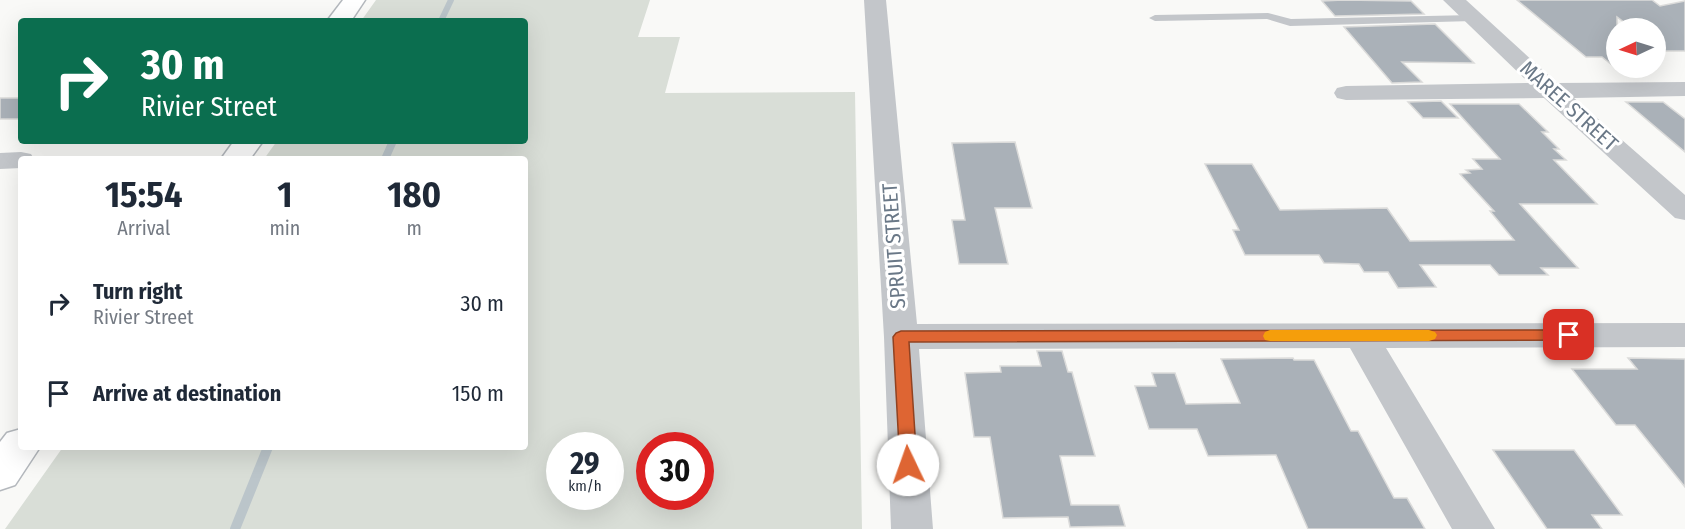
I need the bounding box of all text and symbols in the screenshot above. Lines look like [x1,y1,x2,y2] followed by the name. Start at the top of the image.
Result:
[1606,18,1666,78] north arrow
[1606,18,1666,78] map controls
[141,40,225,90] text: 30 m
[42,42,120,120] icon: right
[1515,55,1623,157] street label: MAREE STREET
[141,91,277,123] text: Rivier Street
[105,173,183,217] text: 15:54
[277,173,292,217] text: 1
[387,173,441,217] text: 180
[877,182,911,310] street label: SPRUIT STREET
[117,216,170,240] text: Arrival
[269,216,300,240] text: min
[406,216,422,240] text: m
[93,278,182,305] text: Turn right
[42,287,75,320] icon: right
[461,290,504,317] text: 30 m
[93,305,194,329] text: Rivier Street
[1543,309,1594,360] pin
[1552,318,1585,351] icon: arrive
[42,377,75,410] icon: arrive
[93,380,281,407] text: Arrive at destination
[452,380,504,407] text: 150 m
[636,432,714,510] speed limit sign: 30
[876,433,940,497] position arrow
[570,446,600,482] text: 29
[568,477,602,495] text: km/h

